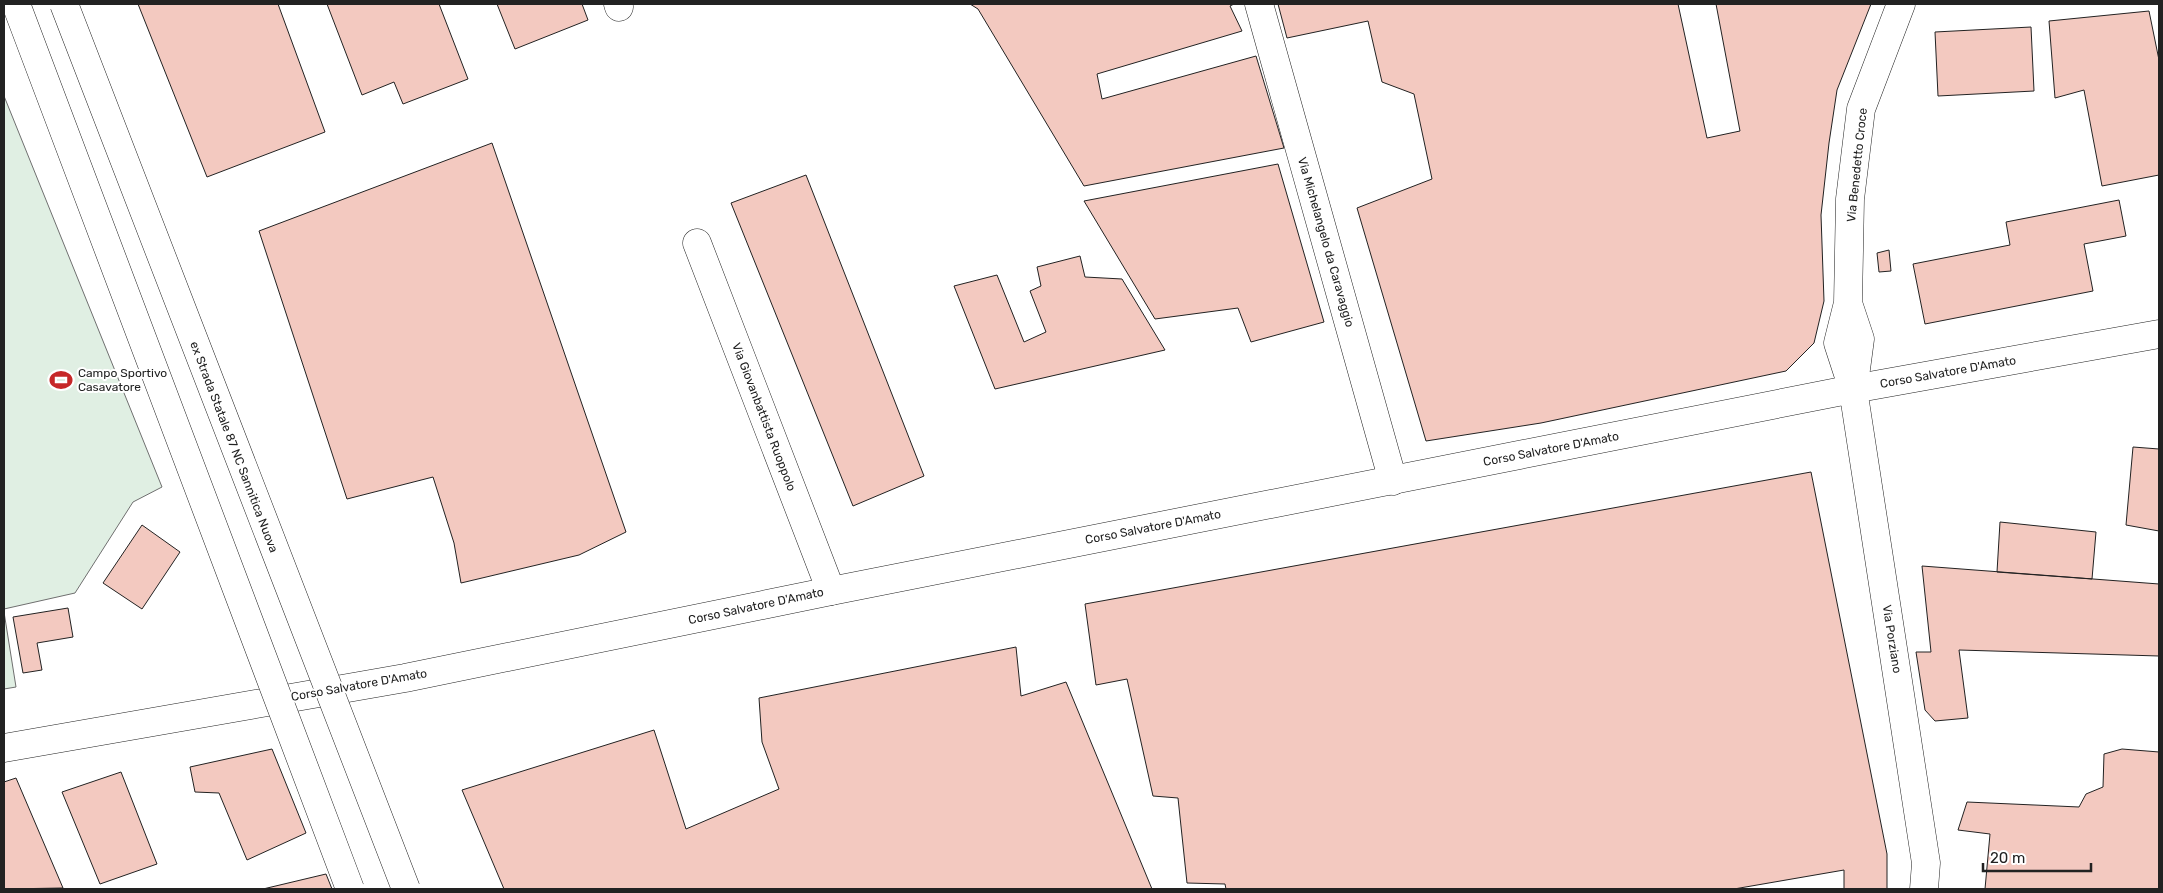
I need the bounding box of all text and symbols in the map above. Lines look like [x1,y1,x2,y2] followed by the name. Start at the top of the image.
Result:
[1844,107,1870,223] street label: Via Benedetto Croce
[1295,155,1357,329] street label: Via Michelangelo da Caravaggio
[187,339,281,555] street label: ex Strada Statale 87 NC Sannitica Nuova
[729,341,799,493] street label: Via Giovanbattista Ruoppolo
[1879,353,2017,391] street label: Corso Salvatore D'Amato
[78,366,167,394] place label: Campo Sportivo Casavatore
[48,367,74,393] sports icon: Campo Sportivo Casavatore
[1482,429,1620,469] street label: Corso Salvatore D'Amato
[1084,507,1222,547] street label: Corso Salvatore D'Amato
[687,585,825,627] street label: Corso Salvatore D'Amato
[1880,604,1904,674] street label: Via Porziano
[290,666,428,704] street label: Corso Salvatore D'Amato
[1983,840,2090,872] scale bar
[1990,849,2025,867] text: 20 m

